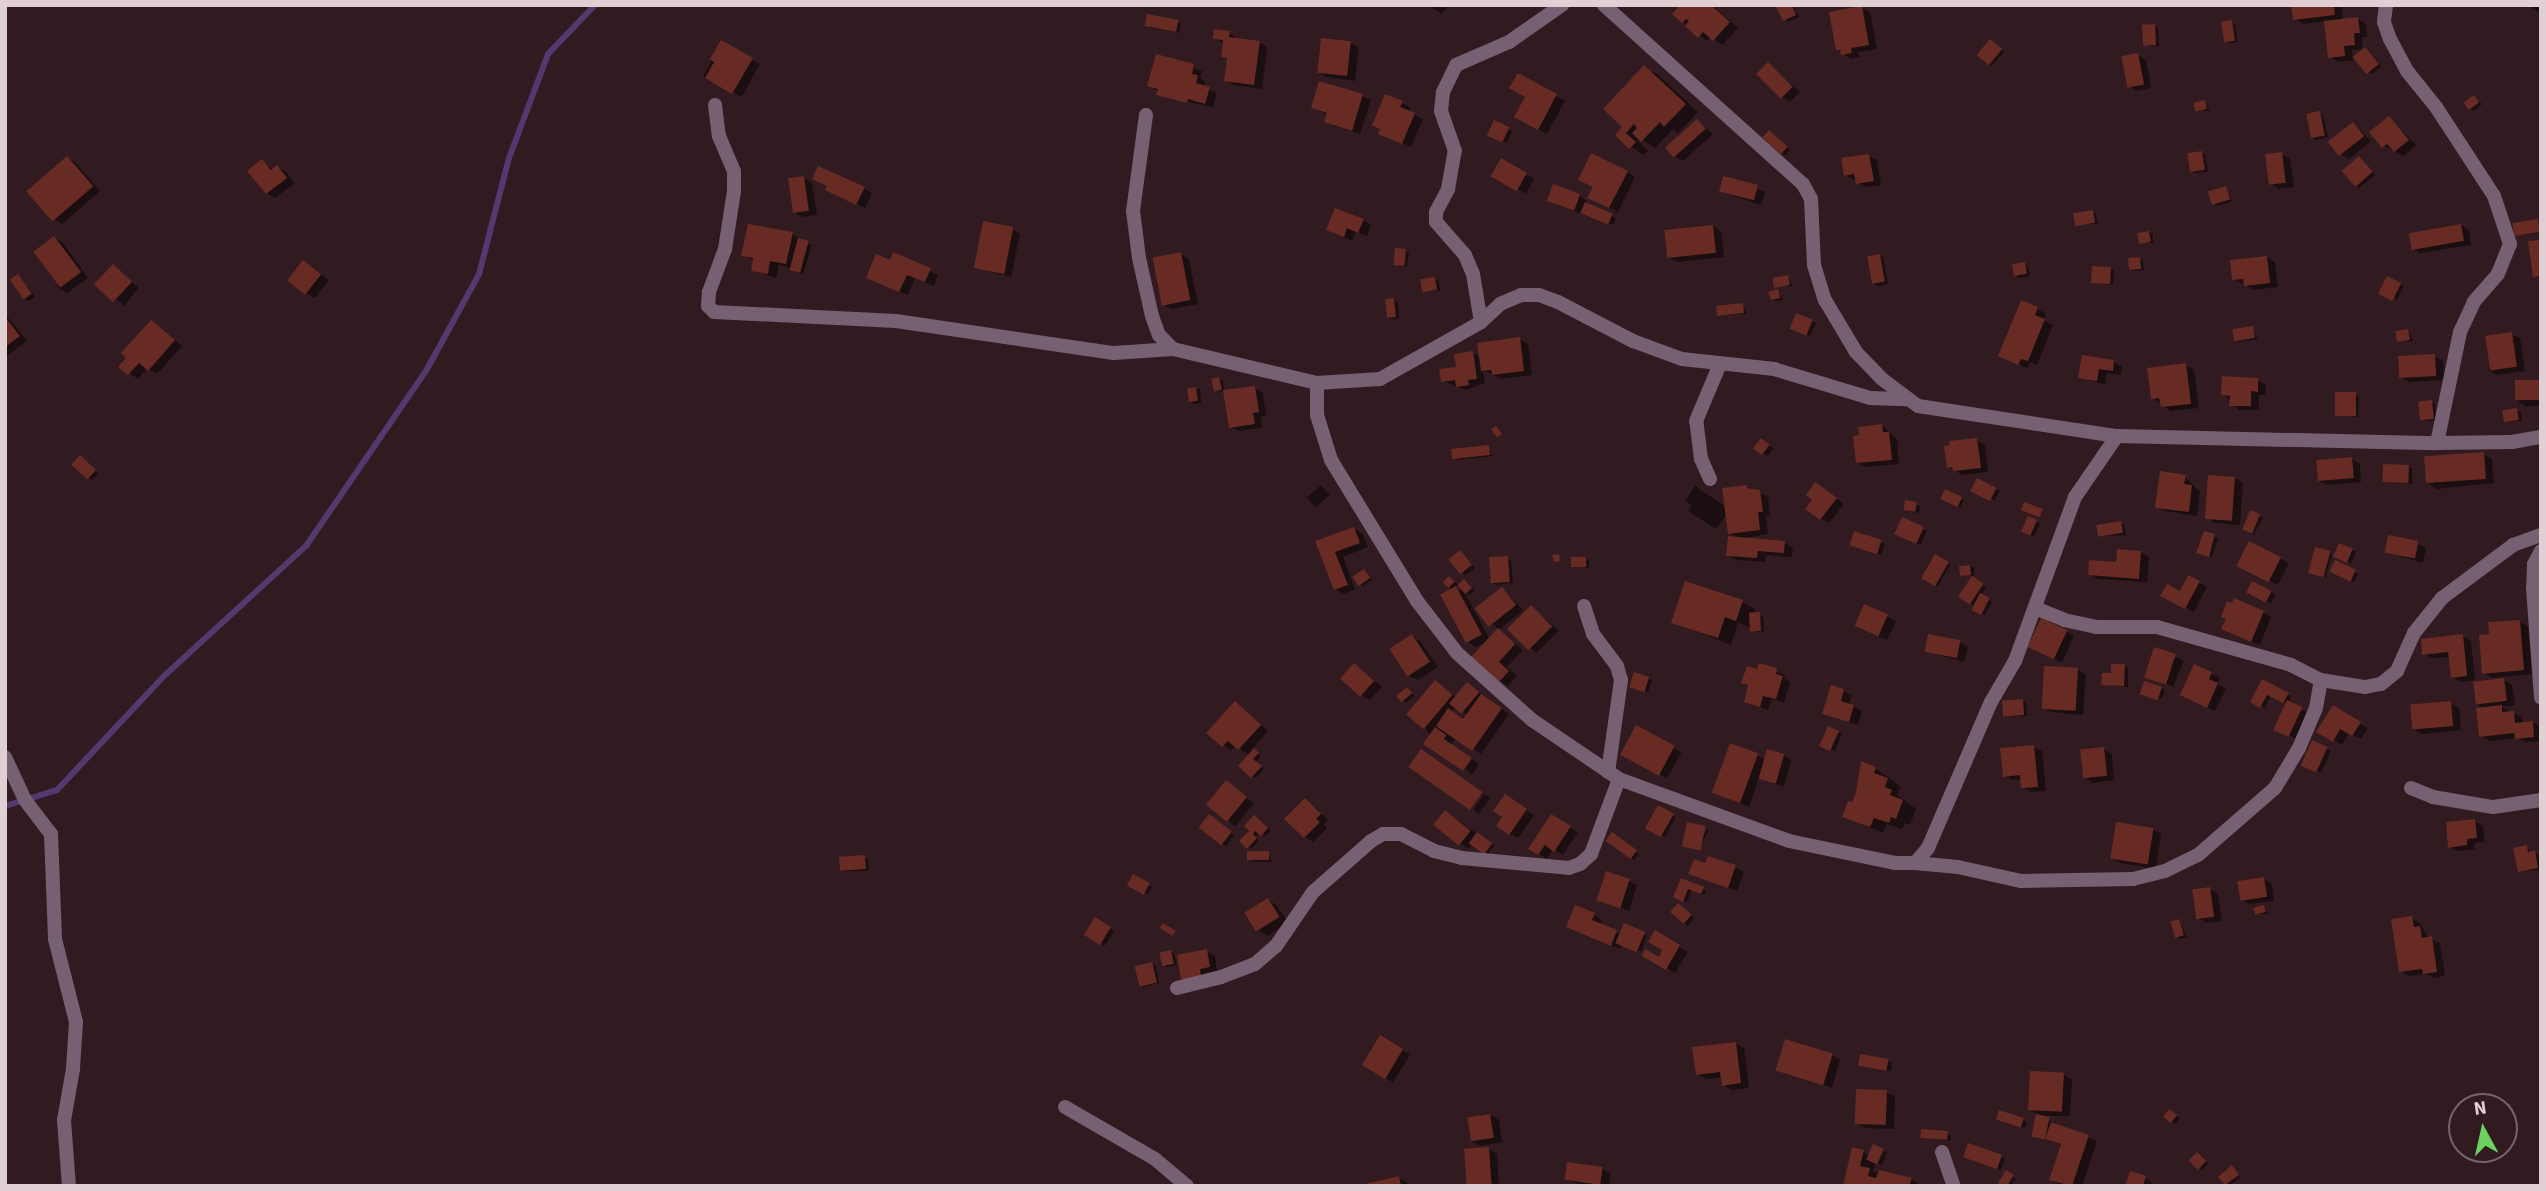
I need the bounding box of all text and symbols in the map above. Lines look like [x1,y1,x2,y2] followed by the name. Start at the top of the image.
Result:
[2448,1093,2518,1163] north arrow
[2472,1094,2488,1123] text: N

